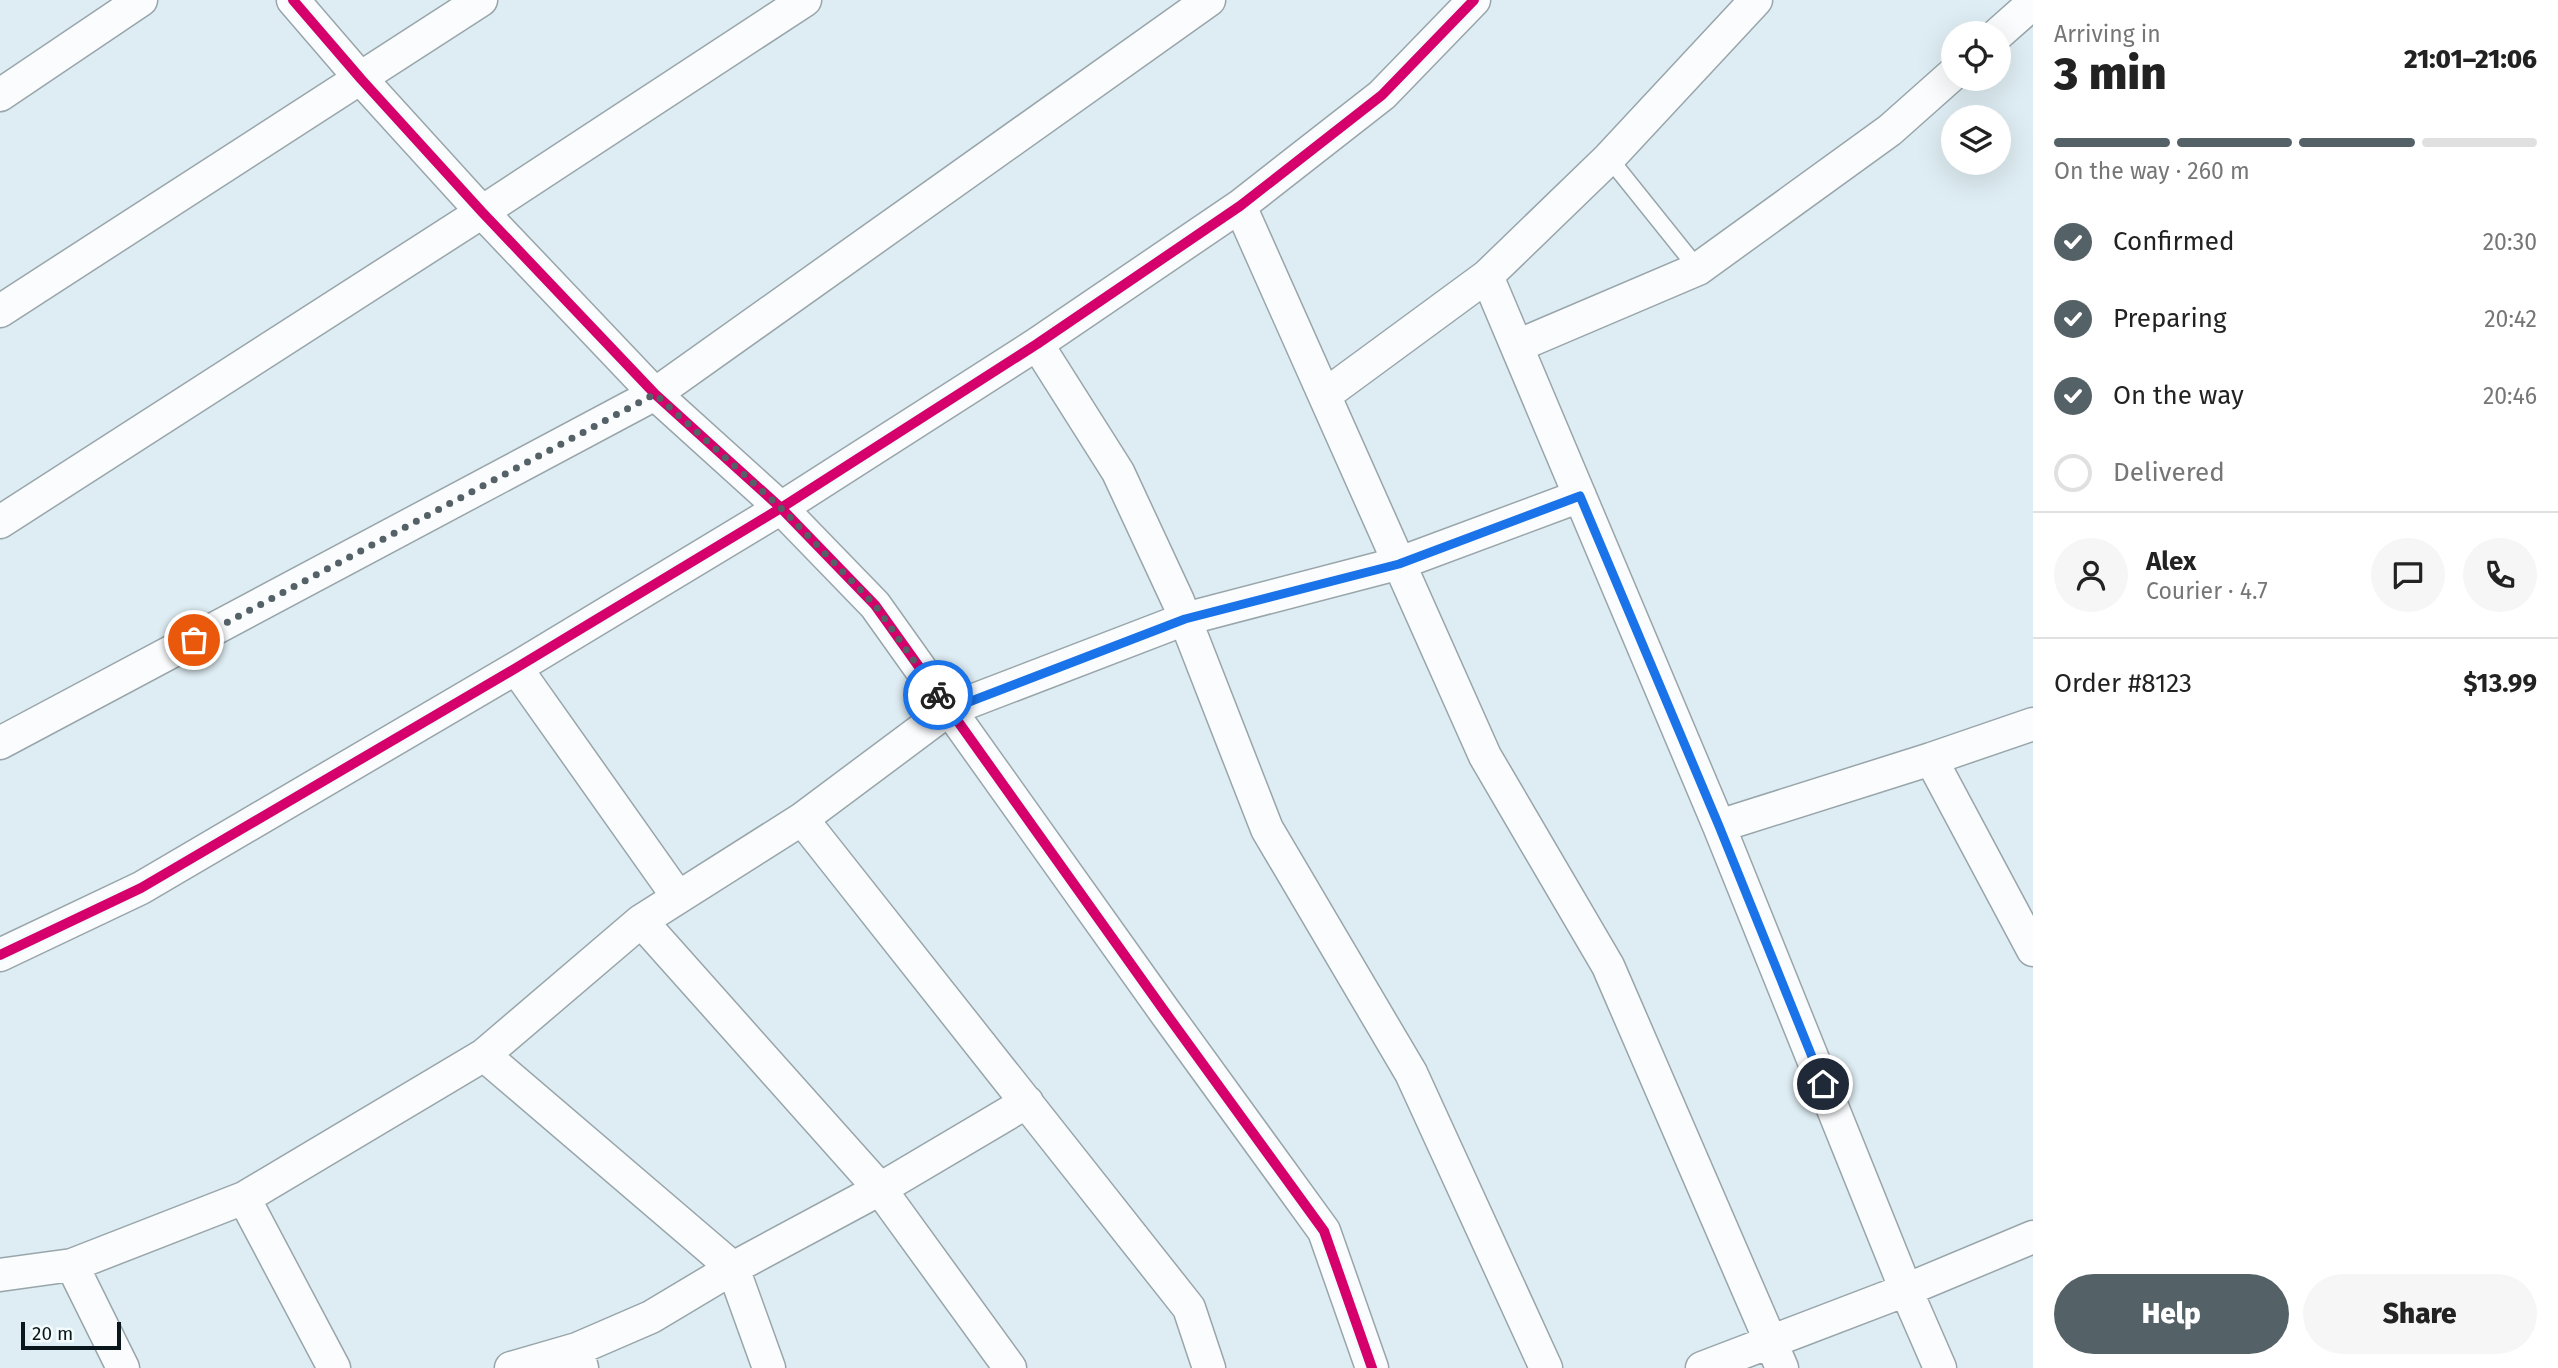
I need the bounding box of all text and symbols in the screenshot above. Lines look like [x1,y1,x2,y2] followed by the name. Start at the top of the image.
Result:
[2054,20,2161,48] text: Arriving in
[1941,21,2011,175] map controls
[1941,21,2011,91] button: locate
[2404,44,2537,75] text: 21:01–21:06
[2054,46,2167,101] text: 3 min
[1941,105,2011,175] button: layers
[2054,157,2250,185] text: On the way · 260 m
[2054,223,2092,261] icon: check
[2113,226,2234,257] text: Confirmed
[2483,228,2537,256] text: 20:30
[2054,300,2092,338] icon: check
[2113,303,2226,334] text: Preparing
[2484,305,2537,333] text: 20:42
[2054,377,2092,415] icon: check
[2113,380,2244,411] text: On the way
[2483,382,2537,410] text: 20:46
[2113,457,2225,488] text: Delivered
[2054,538,2128,612] button: person
[2371,538,2445,612] button: chat
[2463,538,2537,612] button: phone
[2146,546,2196,577] text: Alex
[2146,577,2268,605] text: Courier · 4.7
[164,610,224,670] pin
[175,621,213,659] icon: bag
[903,660,973,730] courier
[2054,668,2192,699] text: Order #8123
[2463,668,2537,699] text: $13.99
[919,676,957,714] icon: bike
[1793,1054,1853,1114] pin
[1804,1065,1842,1103] icon: home
[2054,1274,2289,1354] button: Help
[2303,1274,2537,1354] button: Share
[21,1319,121,1351] scale bar
[32,1322,73,1345] text: 20 m

